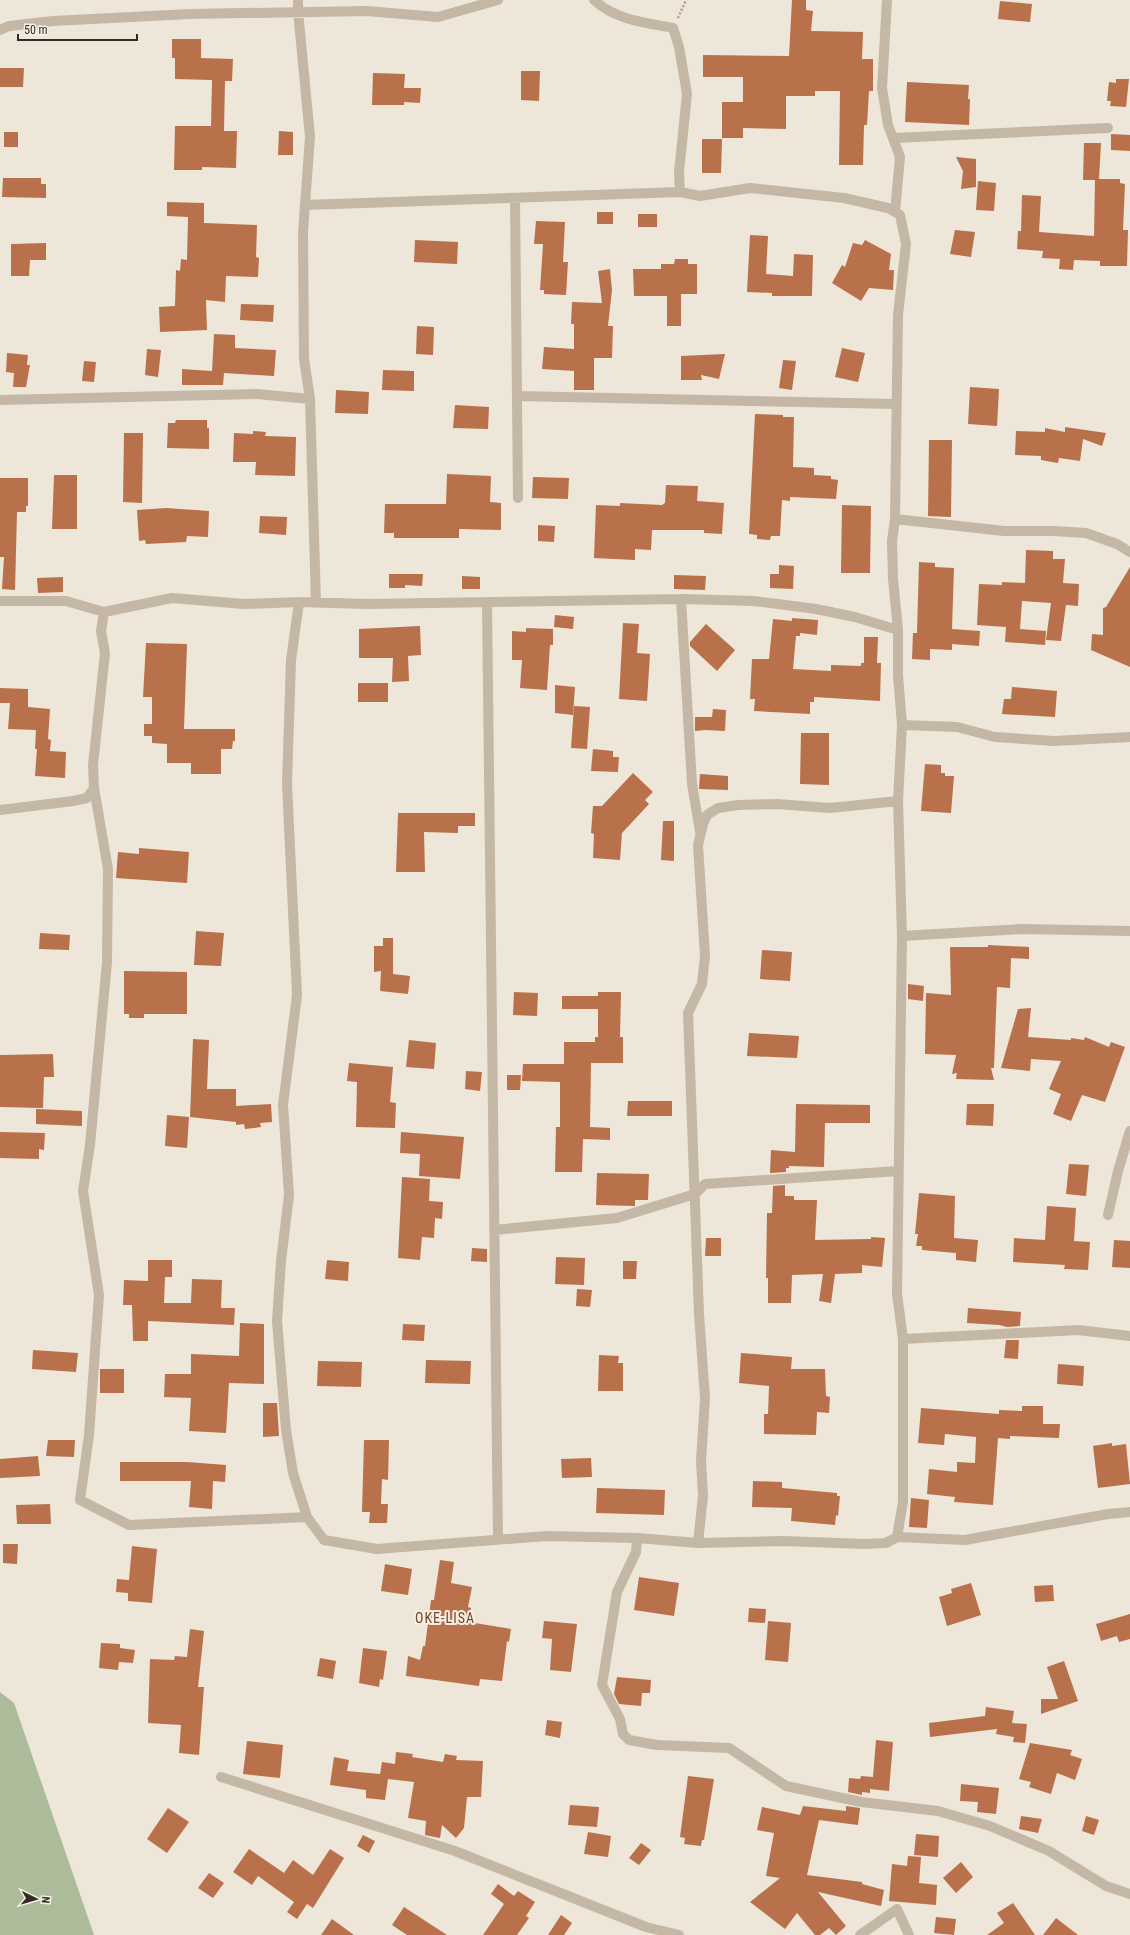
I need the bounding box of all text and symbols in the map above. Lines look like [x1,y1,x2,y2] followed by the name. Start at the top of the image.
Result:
[18,16,137,42] scale bar
[24,23,48,37] text: 50 m
[415,1610,475,1626] district label: OKE-LISA
[16,1879,56,1919] north arrow
[39,1896,52,1904] text: N

